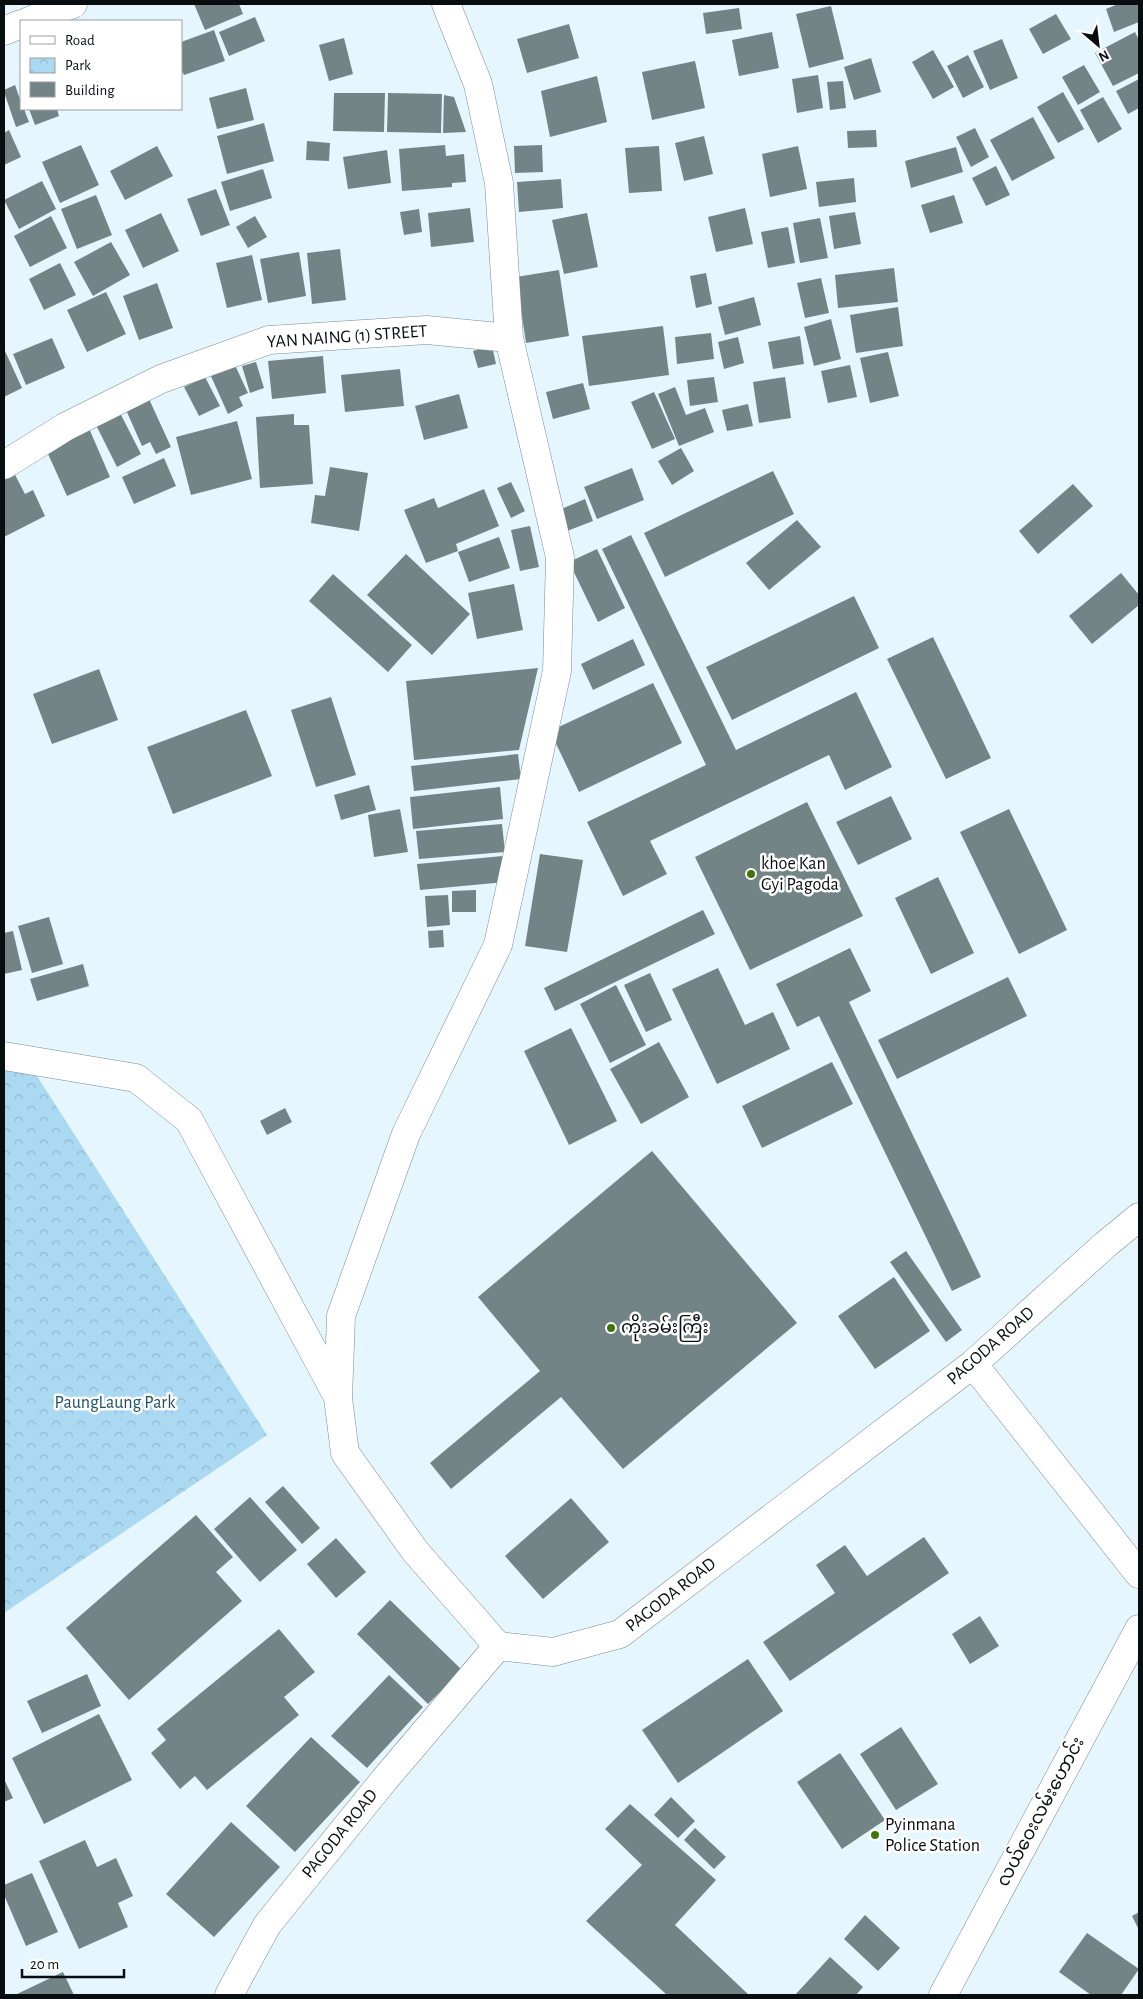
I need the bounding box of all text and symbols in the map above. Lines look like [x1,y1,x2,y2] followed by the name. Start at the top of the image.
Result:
[20,20,182,110] legend
[1073,20,1123,70] north arrow
[65,33,95,48] text: Road
[1096,47,1111,64] text: N
[65,58,91,73] text: Park
[65,83,115,98] text: Building
[266,322,428,352] street label: YAN NAING (1) STREET
[761,855,839,894] place label: khoe Kan Gyi Pagoda
[745,868,757,880] marker: khoe Kan Gyi Pagoda
[944,1304,1038,1388] street label: PAGODA ROAD
[621,1313,709,1342] place label: ကိုးခမ်းကြီး
[605,1322,617,1334] marker: ကိုးခမ်းကြီး
[55,1394,176,1412] park label: PaungLaung Park
[623,1554,719,1636] street label: PAGODA ROAD
[990,1732,1088,1890] street label: လယ်ဝေးလမ်းဟောင်း
[299,1786,381,1882] street label: PAGODA ROAD
[885,1816,980,1855] place label: Pyinmana Police Station
[869,1829,881,1841] marker: Pyinmana Police Station
[22,1946,125,1978] scale bar
[30,1957,59,1972] text: 20 m

